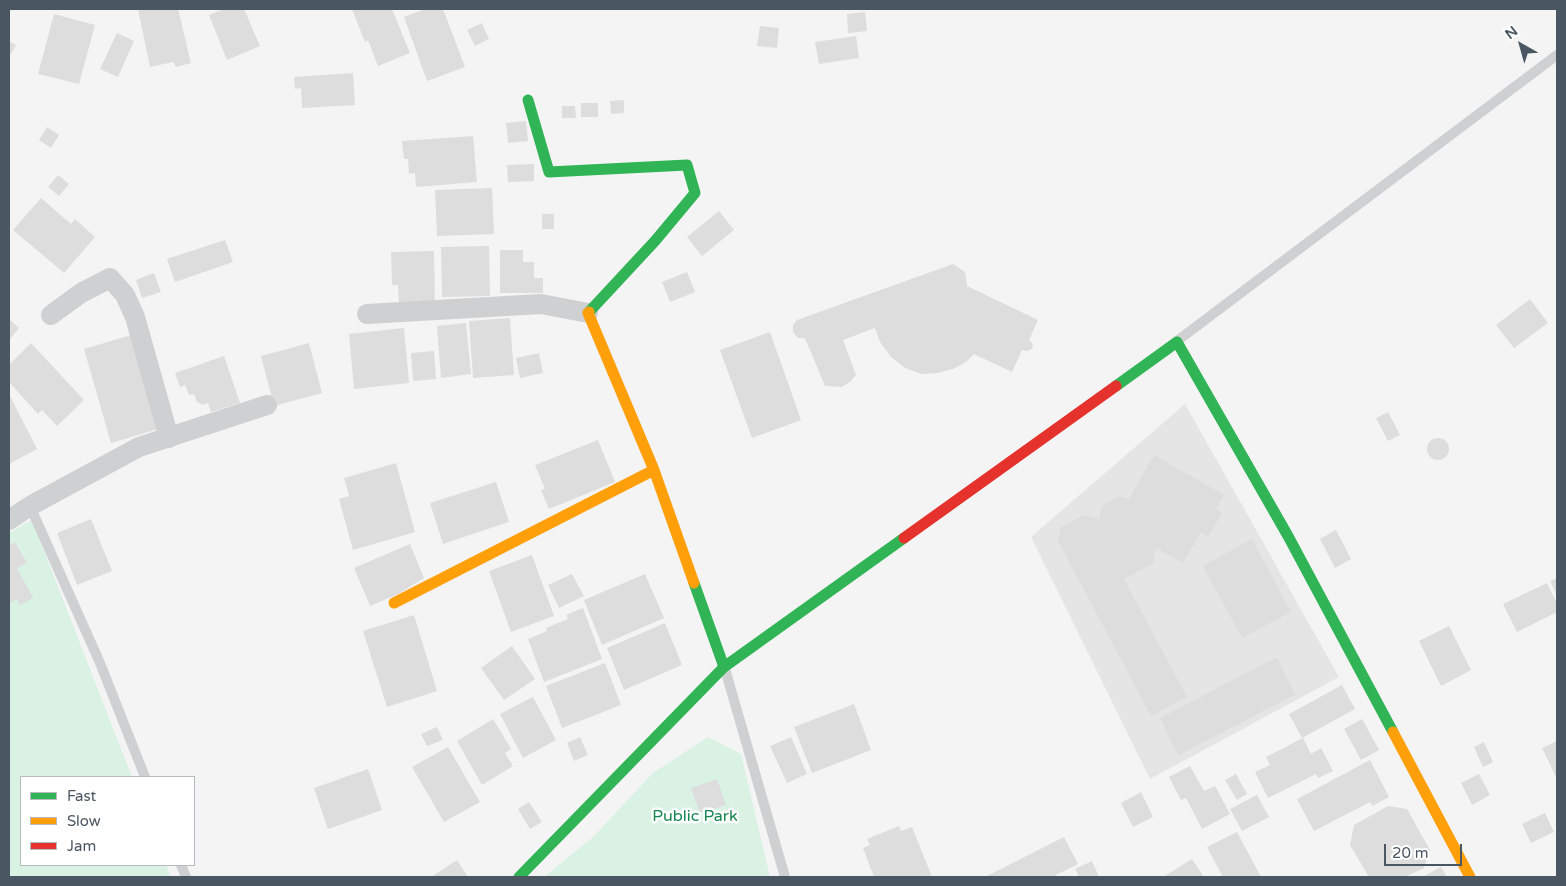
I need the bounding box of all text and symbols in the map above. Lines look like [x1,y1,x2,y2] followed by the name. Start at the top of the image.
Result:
[1496,20,1546,70] north arrow
[1502,23,1521,43] text: N
[20,776,195,866] legend
[67,787,96,805] text: Fast
[652,807,738,827] park label: Public Park
[67,812,101,830] text: Slow
[1386,834,1464,866] scale bar
[67,837,96,855] text: Jam
[1392,844,1429,862] text: 20 m

